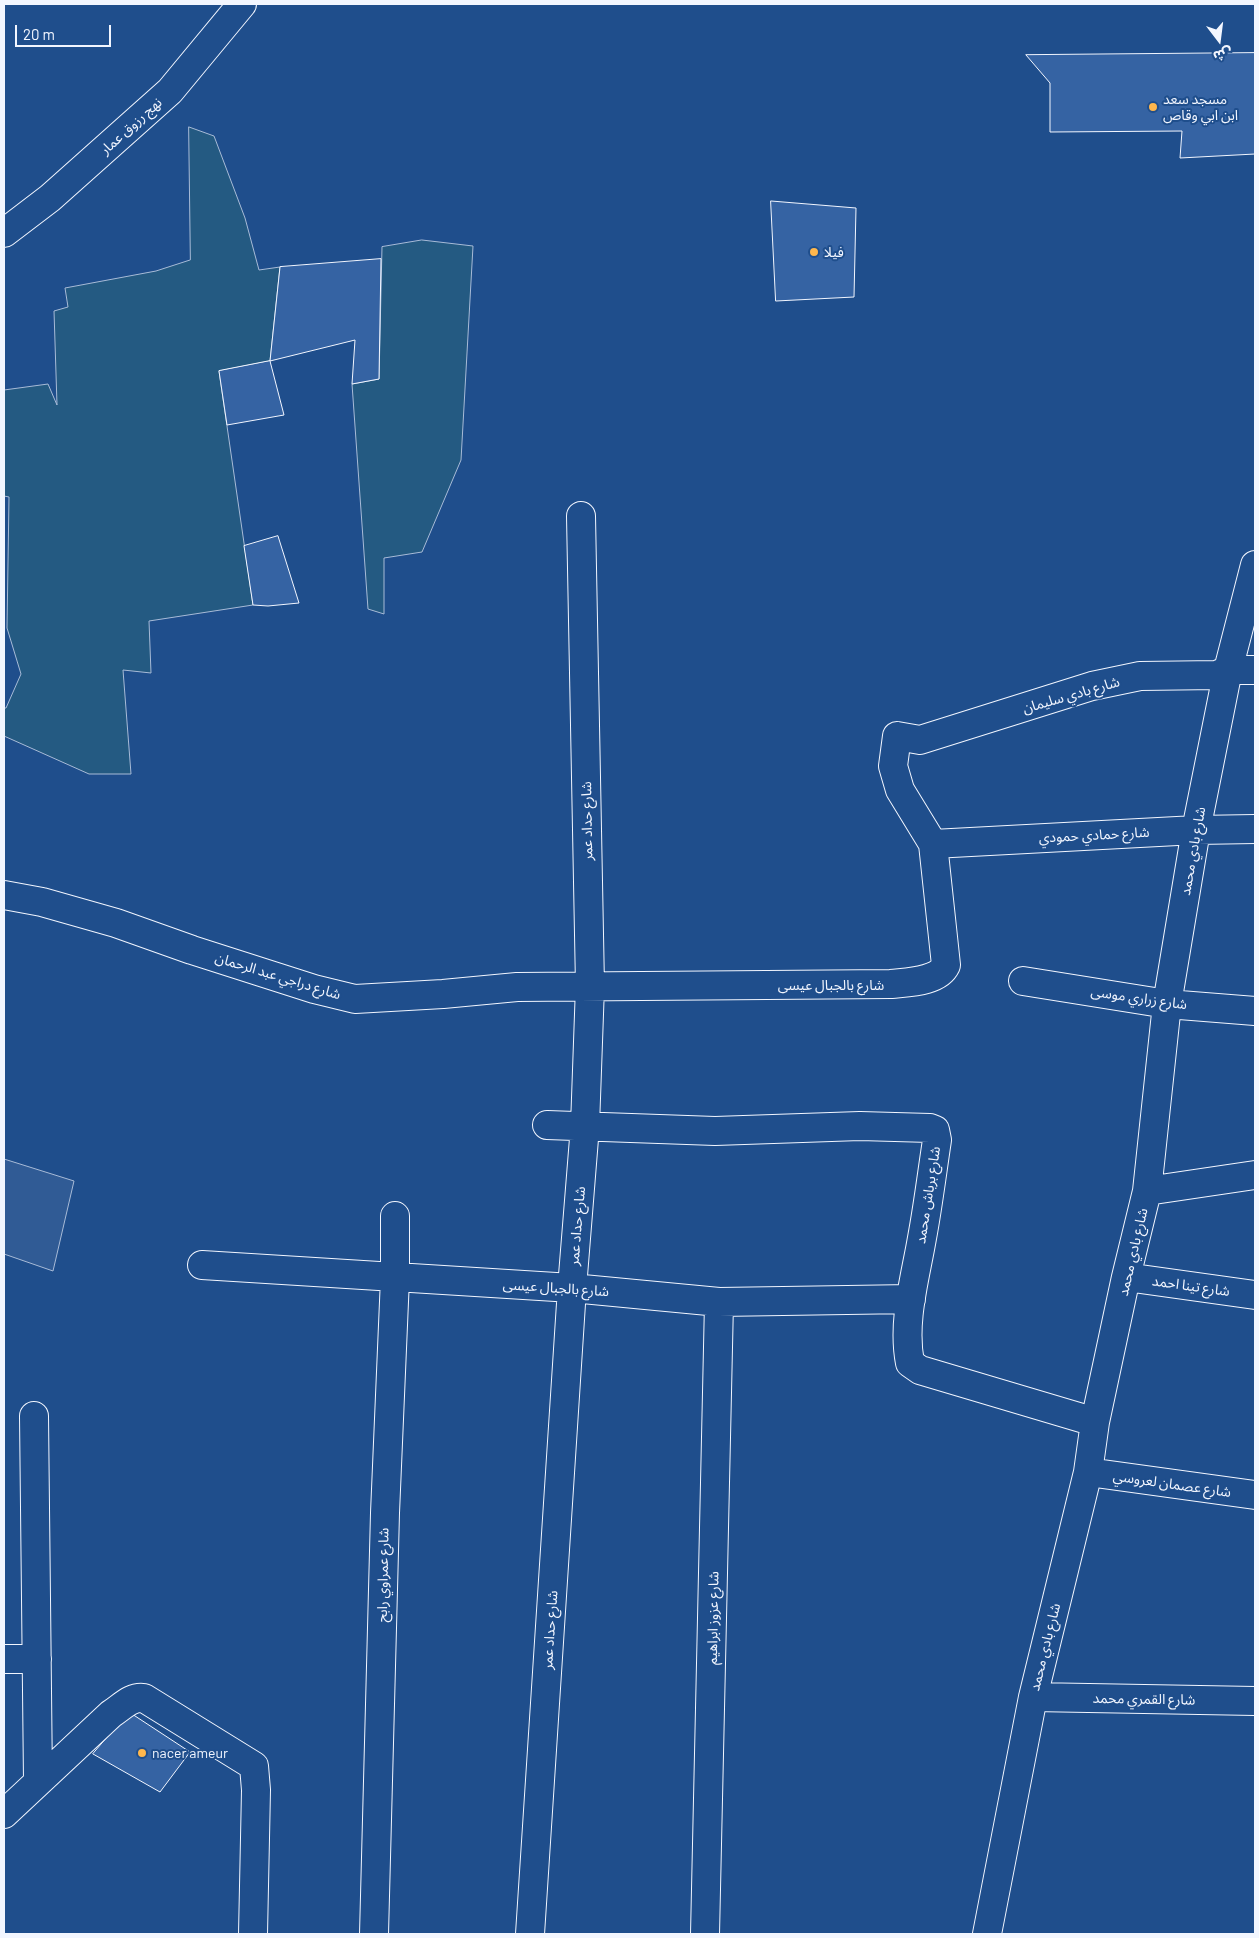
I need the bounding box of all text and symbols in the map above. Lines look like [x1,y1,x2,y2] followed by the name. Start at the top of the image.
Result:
[18,15,114,47] scale bar
[1194,15,1244,65] north arrow
[23,25,55,43] text: 20 m
[1212,44,1234,66] text: ش
[1163,91,1238,124] place label: مسجد سعد ابن ابي وقاص
[97,94,165,158] street label: نهج رزوق عمار
[1147,101,1159,113] marker: مسجد سعد ابن ابي وقاص
[824,244,844,260] place label: فيلا
[808,246,820,258] marker: فيلا
[1021,673,1121,717] street label: شارع بادي سليمان
[578,781,596,861] street label: شارع حداد عمر
[1177,805,1209,897] street label: شارع بادي محمد
[1038,824,1150,846] street label: شارع حمادي حمودي
[213,949,343,1003] street label: شارع دراجي عبد الرحمان
[778,977,884,993] street label: شارع بالجبال عيسى
[1090,983,1188,1013] street label: شارع زراري موسى
[912,1145,944,1245] street label: شارع برباش محمد
[565,1186,589,1266] street label: شارع حداد عمر
[1115,1206,1151,1298] street label: شارع بادي محمد
[1151,1272,1231,1300] street label: شارع تينا احمد
[502,1276,610,1300] street label: شارع بالجبال عيسى
[1112,1467,1232,1501] street label: شارع عصمان لعروسي
[374,1528,392,1622] street label: شارع عمراوي رابح
[704,1571,722,1665] street label: شارع عزوز ابراهيم
[539,1590,561,1670] street label: شارع حداد عمر
[1026,1601,1064,1693] street label: شارع بادي محمد
[1092,1690,1196,1708] street label: شارع القمري محمد
[152,1745,228,1761] place label: nacer ameur
[136,1747,148,1759] marker: nacer ameur

